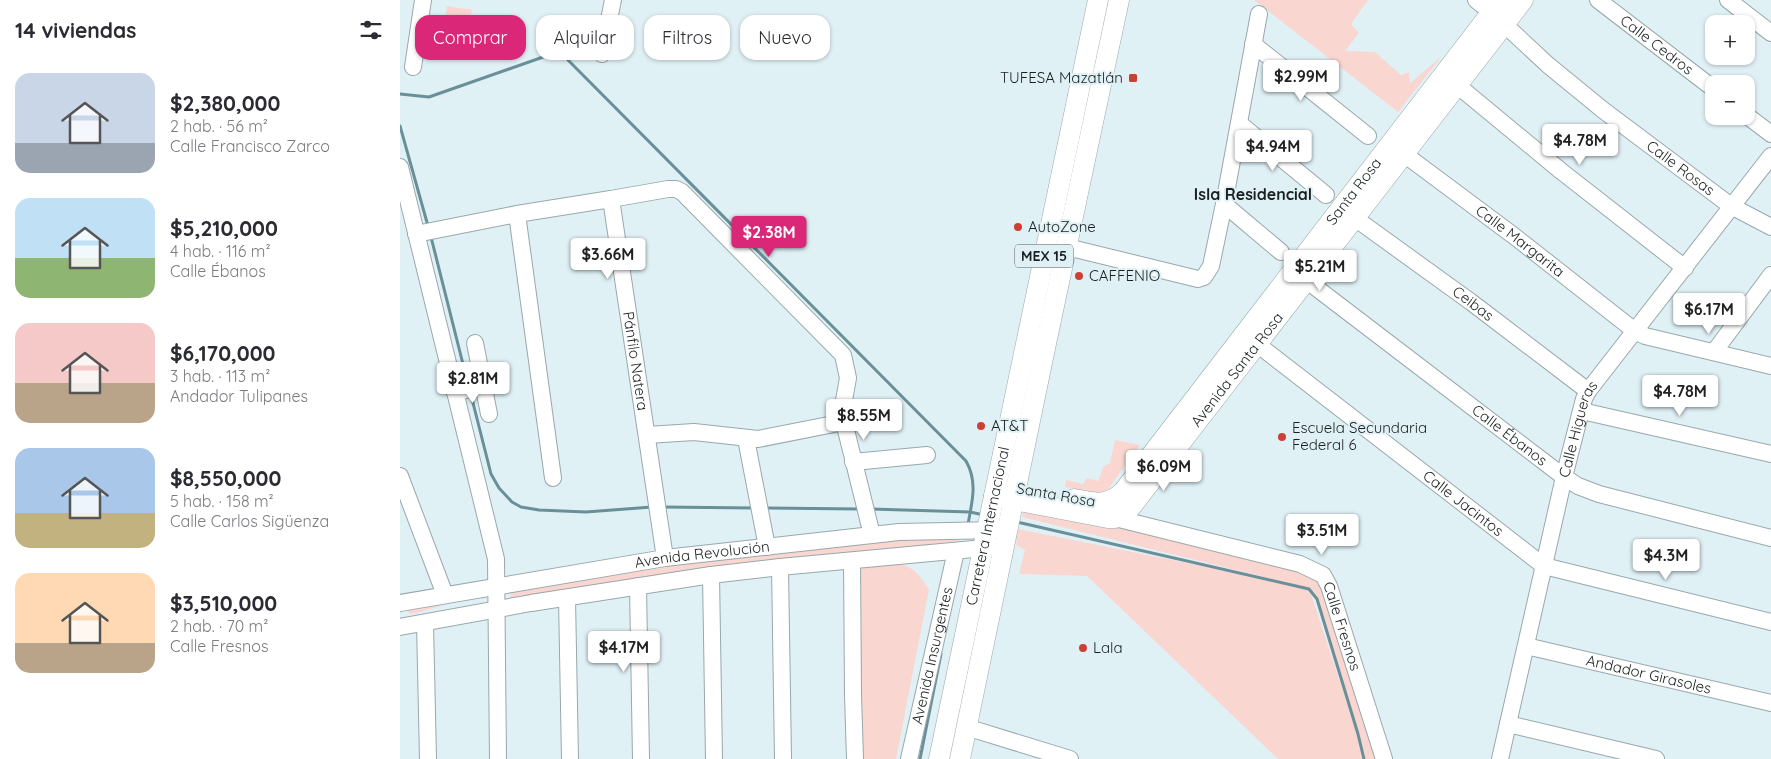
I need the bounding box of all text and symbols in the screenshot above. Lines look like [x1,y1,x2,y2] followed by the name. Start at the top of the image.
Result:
[1617,11,1697,79] street label: Calle Cedros
[415,15,526,60] chip: Comprar
[536,15,634,60] chip: Alquilar
[644,15,730,60] chip: Filtros
[740,15,830,60] chip: Nuevo
[1705,15,1755,125] map controls
[1705,15,1755,65] button: +
[357,16,385,44] icon: filters
[15,17,136,43] text: 14 viviendas
[1260,59,1342,102] pin: $2.99M
[1274,66,1328,86] text: $2.99M
[1000,68,1123,87] place label: TUFESA Mazatlán
[1127,72,1139,84] marker: TUFESA Mazatlán
[1705,75,1755,125] button: −
[170,90,280,116] text: $2,380,000
[55,93,115,153] icon: home
[170,116,268,136] text: 2 hab. · 56 m²
[1539,124,1621,166] pin: $4.78M
[1232,130,1314,172] pin: $4.94M
[1553,130,1607,150] text: $4.78M
[170,136,330,156] text: Calle Francisco Zarco
[1246,136,1300,156] text: $4.94M
[1643,136,1719,200] street label: Calle Rosas
[1322,154,1385,229] street label: Santa Rosa
[1194,184,1312,204] district label: Isla Residencial
[1472,201,1568,281] street label: Calle Margarita
[170,215,278,241] text: $5,210,000
[728,216,810,258] pin: $2.38M
[1028,217,1096,236] place label: AutoZone
[55,218,115,278] icon: home
[1012,221,1024,233] marker: AutoZone
[742,222,796,242] text: $2.38M
[567,238,649,280] pin: $3.66M
[170,241,271,261] text: 4 hab. · 116 m²
[582,244,634,264] text: $3.66M
[1015,245,1073,268] road number: MEX 15
[1279,250,1361,292] pin: $5.21M
[1295,256,1345,276] text: $5.21M
[170,261,266,281] text: Calle Ébanos
[1089,266,1160,285] place label: CAFFENIO
[1073,270,1085,282] marker: CAFFENIO
[1449,282,1498,325] street label: Ceibas
[1668,292,1750,335] pin: $6.17M
[1684,299,1734,319] text: $6.17M
[1186,308,1287,430] street label: Avenida Santa Rosa
[619,310,653,412] street label: Pánfilo Natera
[170,340,276,366] text: $6,170,000
[55,343,115,403] icon: home
[432,362,514,404] pin: $2.81M
[170,366,270,386] text: 3 hab. · 113 m²
[448,368,498,388] text: $2.81M
[1639,374,1721,417] pin: $4.78M
[1554,377,1602,480] street label: Calle Higueras
[1653,381,1707,401] text: $4.78M
[170,386,308,406] text: Andador Tulipanes
[823,398,905,441] pin: $8.55M
[1468,400,1551,470] street label: Calle Ébanos
[837,405,891,425] text: $8.55M
[991,416,1028,435] place label: AT&T
[1292,418,1427,454] place label: Escuela Secundaria Federal 6
[975,420,987,432] marker: AT&T
[1276,431,1288,443] marker: Escuela Secundaria Federal 6
[961,445,1013,607] street label: Carretera Internacional
[1123,450,1205,492] pin: $6.09M
[1137,456,1191,476] text: $6.09M
[170,465,281,491] text: $8,550,000
[1419,466,1508,540] street label: Calle Jacintos
[55,468,115,528] icon: home
[1015,478,1097,511] street label: Santa Rosa
[170,491,274,511] text: 5 hab. · 158 m²
[170,511,329,531] text: Calle Carlos Sigüenza
[1281,514,1363,556] pin: $3.51M
[1297,520,1347,540] text: $3.51M
[633,536,770,572] street label: Avenida Revolución
[1631,538,1701,581] pin: $4.3M
[1644,545,1688,565] text: $4.3M
[1319,579,1365,673] street label: Calle Fresnos
[907,585,957,726] street label: Avenida Insurgentes
[170,590,277,616] text: $3,510,000
[55,593,115,653] icon: home
[170,616,268,636] text: 2 hab. · 70 m²
[583,630,665,673] pin: $4.17M
[170,636,268,656] text: Calle Fresnos
[599,637,649,657] text: $4.17M
[1093,638,1123,657] place label: Lala
[1077,642,1089,654] marker: Lala
[1584,650,1713,698] street label: Andador Girasoles

